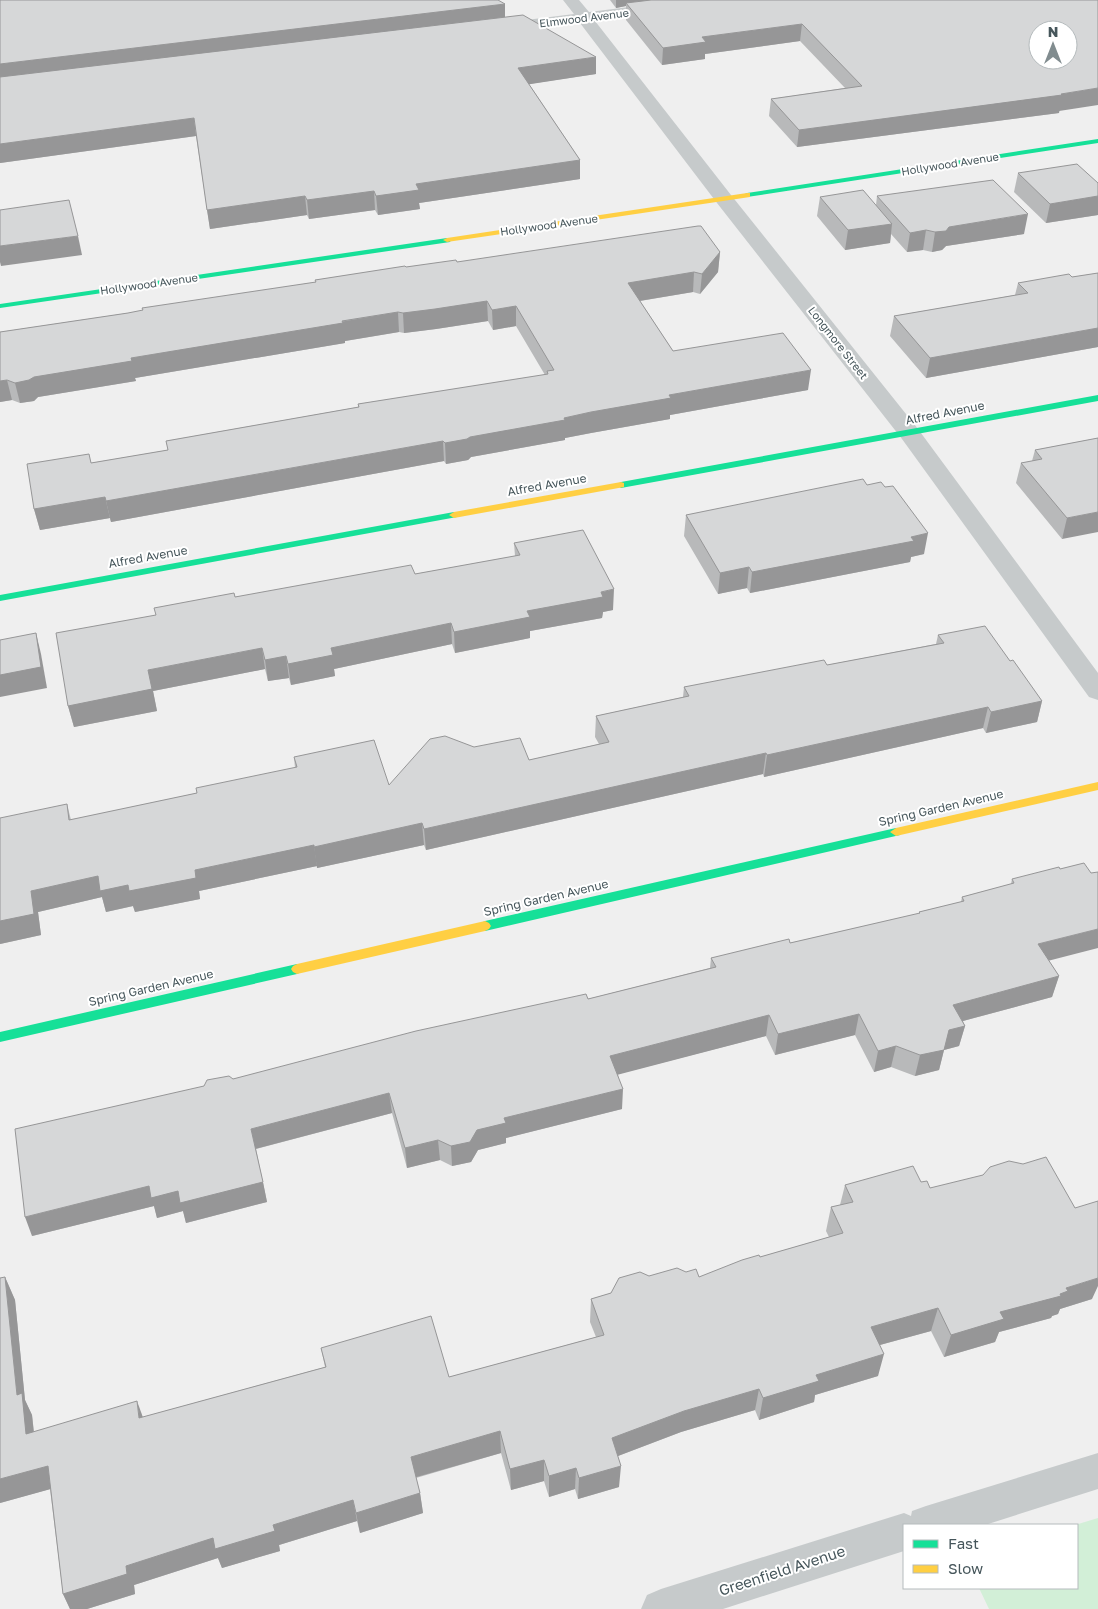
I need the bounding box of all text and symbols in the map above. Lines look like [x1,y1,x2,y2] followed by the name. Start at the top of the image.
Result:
[538,6,629,29] street label: Elmwood Avenue
[1028,20,1078,70] north arrow
[1048,23,1058,40] text: N
[900,149,1000,178] street label: Hollywood Avenue
[499,211,599,238] street label: Hollywood Avenue
[99,270,199,297] street label: Hollywood Avenue
[806,304,871,382] street label: Longmore Street
[904,398,986,428] street label: Alfred Avenue
[506,470,588,499] street label: Alfred Avenue
[107,542,189,571] street label: Alfred Avenue
[877,786,1005,829] street label: Spring Garden Avenue
[482,876,610,919] street label: Spring Garden Avenue
[87,966,215,1009] street label: Spring Garden Avenue
[903,1524,1078,1589] legend
[948,1534,979,1552] text: Fast
[716,1541,847,1599] street label: Greenfield Avenue
[948,1559,983,1577] text: Slow

